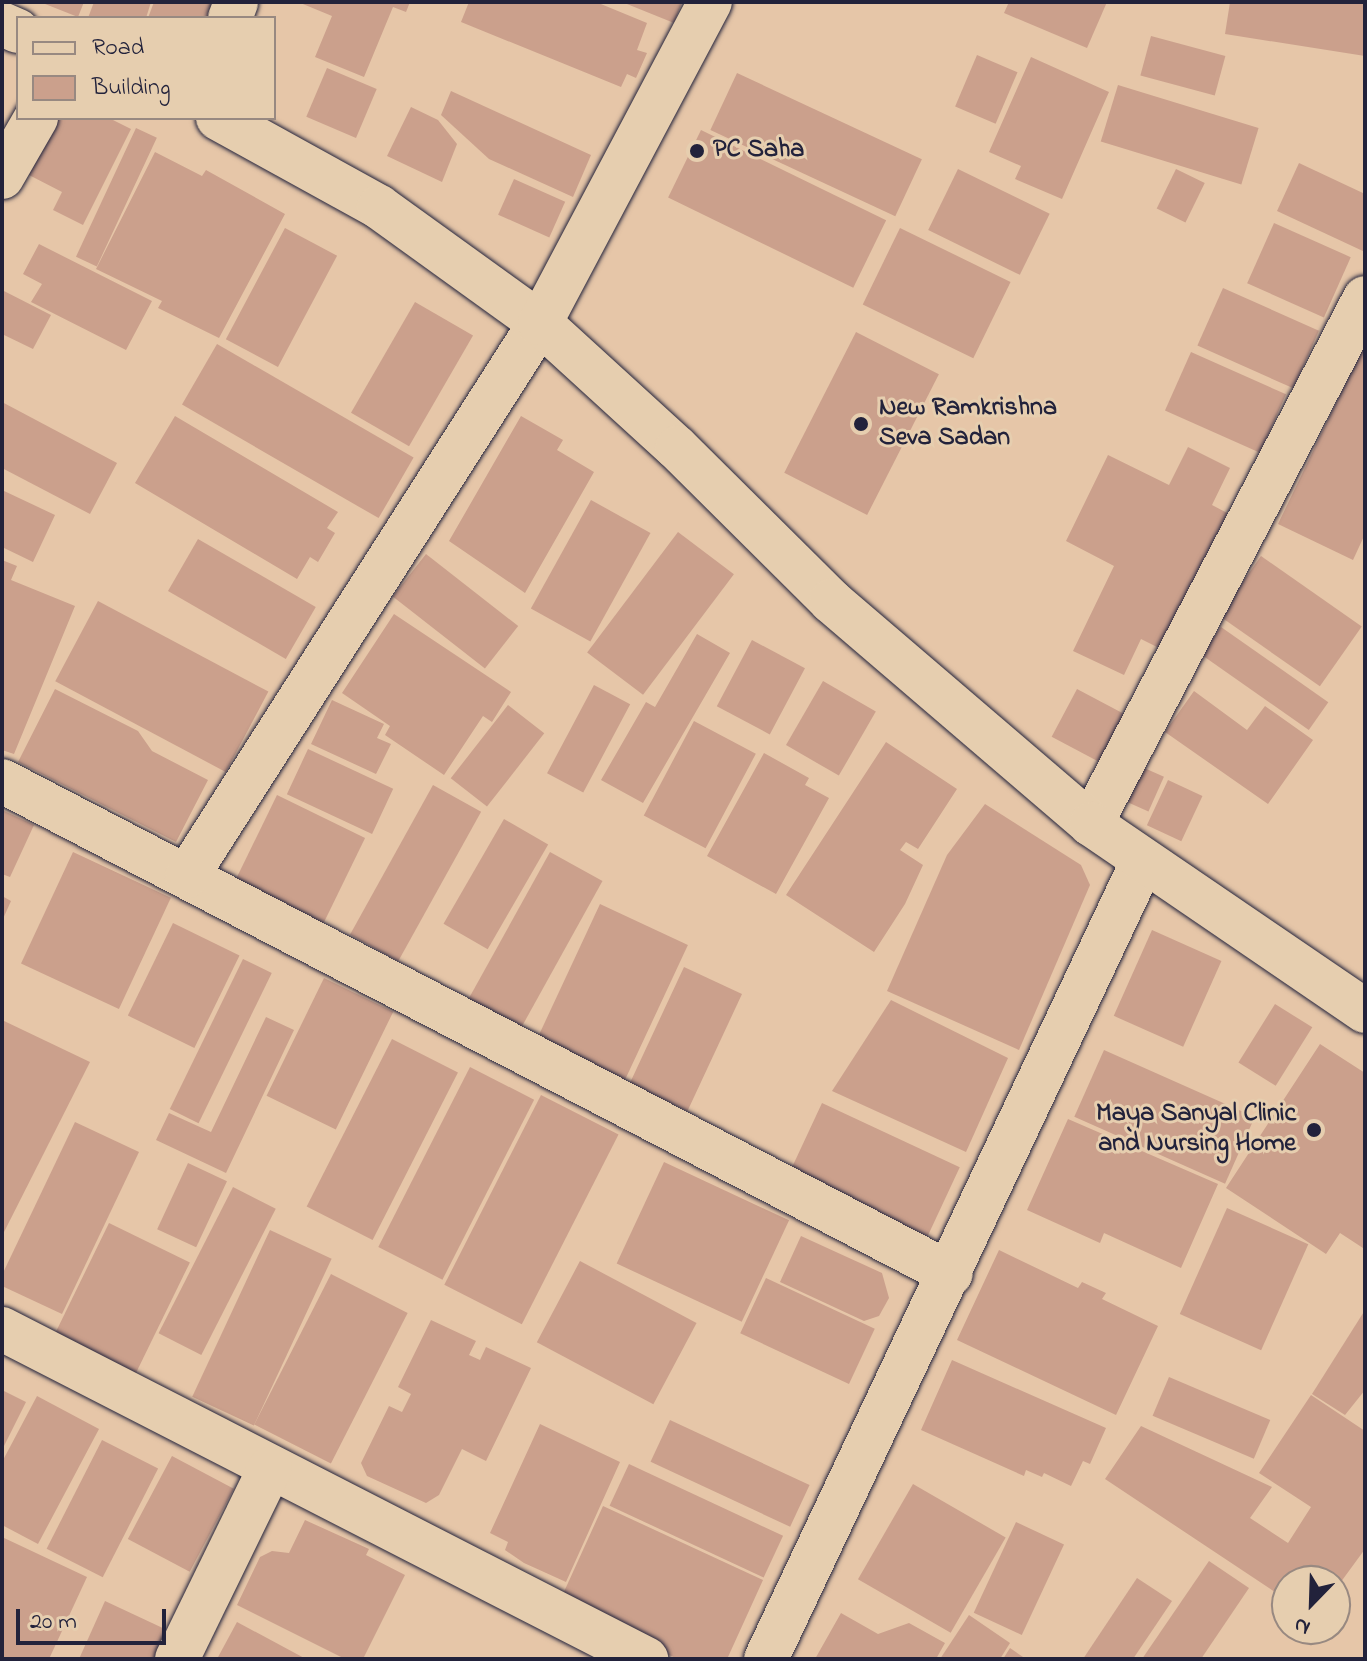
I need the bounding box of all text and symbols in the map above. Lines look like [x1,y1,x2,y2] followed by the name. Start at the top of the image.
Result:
[16,16,276,120] legend
[92,31,144,66] text: Road
[92,71,171,106] text: Building
[713,135,804,167] place label: PC Saha
[688,142,706,160] marker: PC Saha
[879,393,1057,454] place label: New Ramkrishna Seva Sadan
[850,413,872,435] marker: New Ramkrishna Seva Sadan
[1096,1099,1296,1160] place label: Maya Sanyal Clinic and Nursing Home
[1303,1119,1325,1141] marker: Maya Sanyal Clinic and Nursing Home
[1271,1565,1351,1645] north arrow
[20,1593,170,1643] scale bar
[30,1605,77,1640] text: 20 m
[1289,1608,1316,1643] text: N

